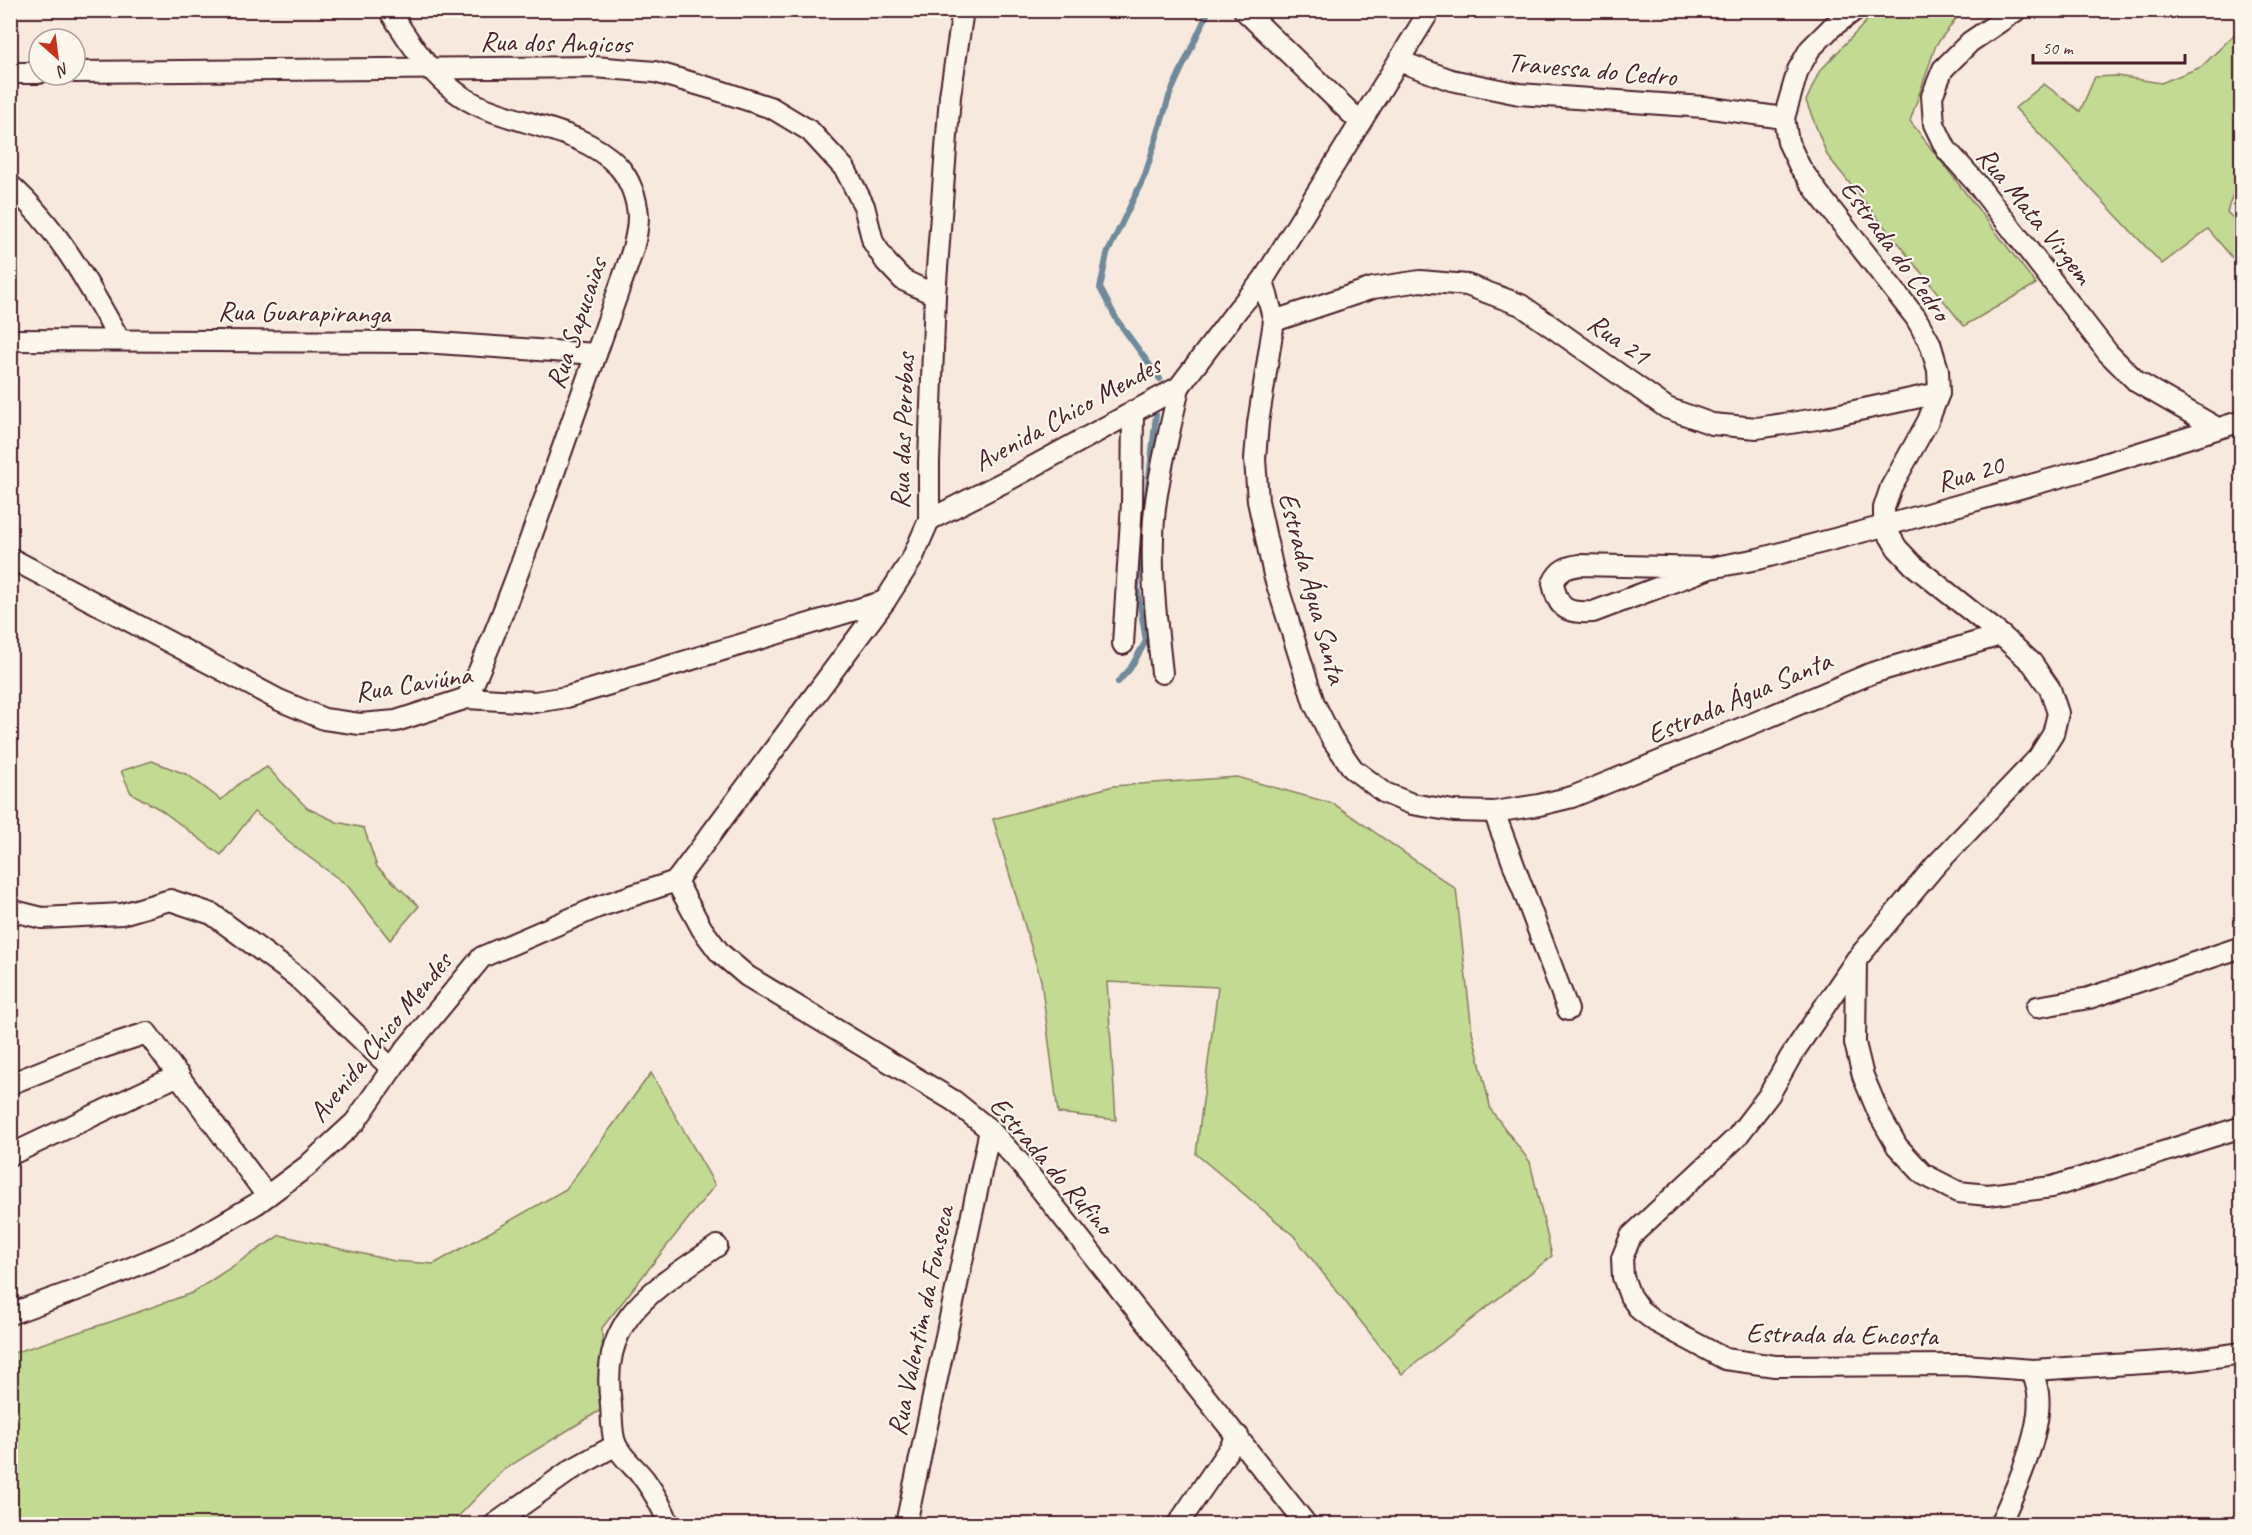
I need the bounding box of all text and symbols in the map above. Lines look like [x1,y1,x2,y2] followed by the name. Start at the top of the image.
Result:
[480,23,634,61] street label: Rua dos Angicos
[27,27,87,87] north arrow
[2033,27,2184,65] scale bar
[2042,37,2075,59] text: 50 m
[1506,44,1680,94] street label: Travessa do Cedro
[52,58,73,82] text: N
[1969,139,2102,292] street label: Rua Mata Virgem
[1833,173,1961,330] street label: Estrada do Cedro
[537,251,616,393] street label: Rua Sapucaias
[218,293,392,331] street label: Rua Guarapiranga
[1581,305,1658,374] street label: Rua 21
[967,346,1169,479] street label: Avenida Chico Mendes
[882,350,922,510] street label: Rua das Perobas
[1933,446,2010,499] street label: Rua 20
[1271,489,1356,689] street label: Estrada Água Santa
[1642,642,1838,752] street label: Estrada Água Santa
[352,656,476,709] street label: Rua Caviúna
[301,943,461,1129] street label: Avenida Chico Mendes
[982,1088,1124,1244] street label: Estrada do Rufino
[879,1201,962,1439] street label: Rua Valentim da Fonseca
[1746,1315,1940,1353] street label: Estrada da Encosta

